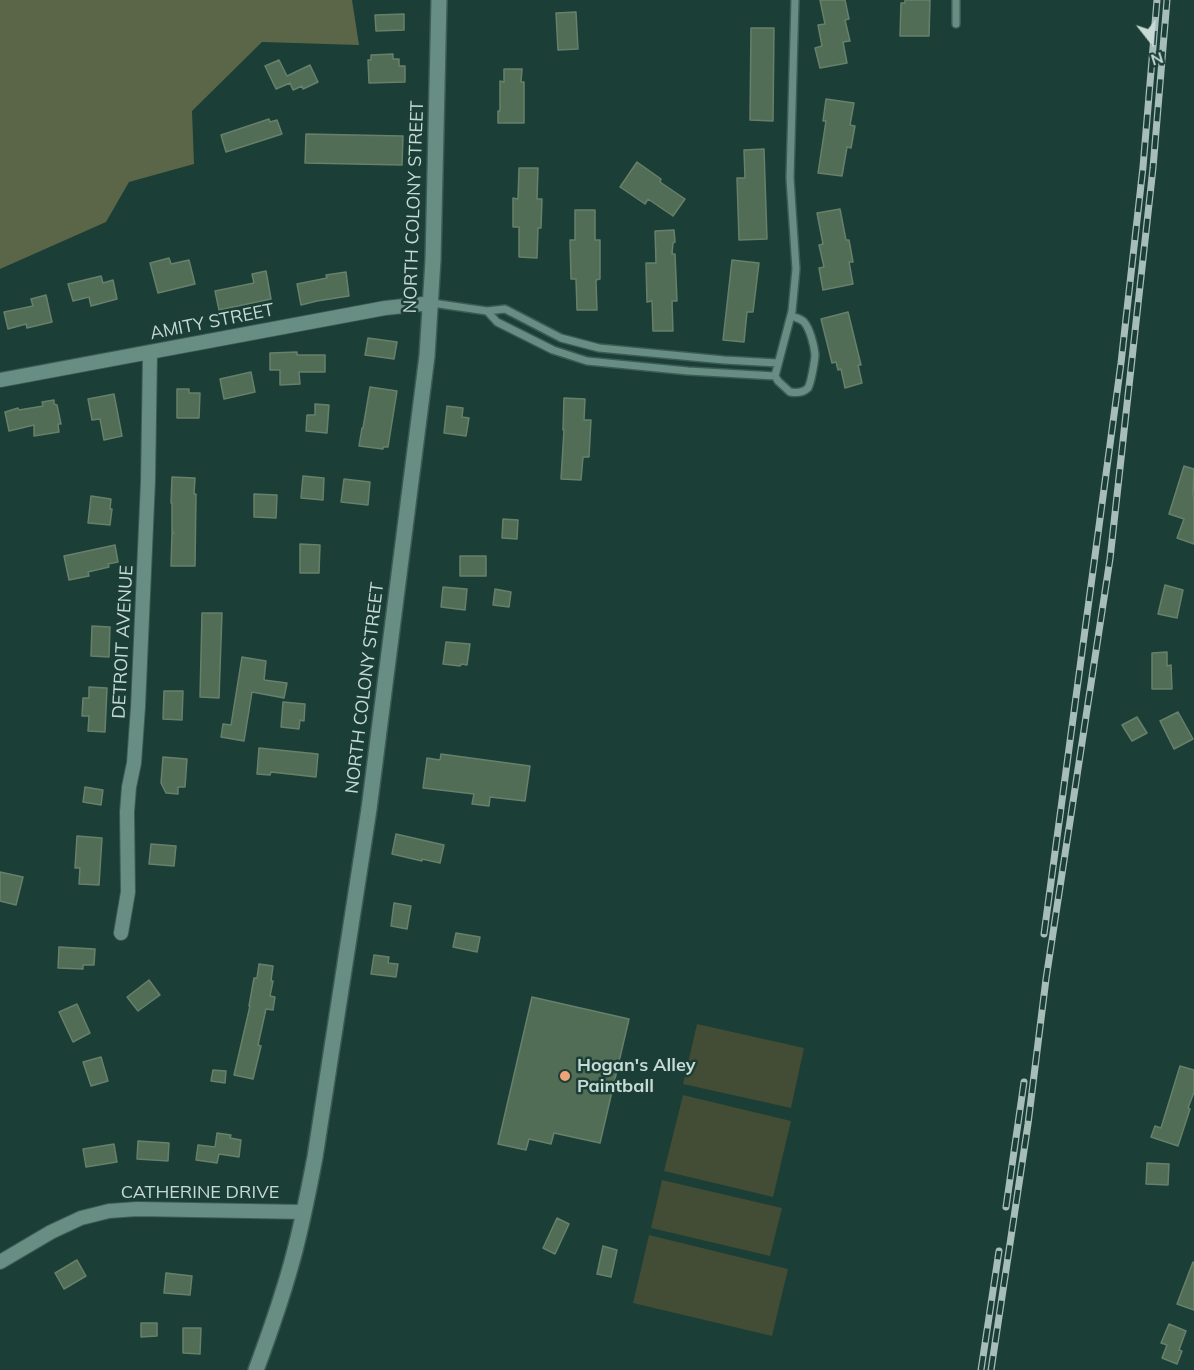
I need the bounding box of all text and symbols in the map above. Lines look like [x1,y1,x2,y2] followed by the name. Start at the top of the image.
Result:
[1122,12,1182,72] north arrow
[1149,48,1166,71] text: N
[399,100,429,314] street label: NORTH COLONY STREET
[148,299,276,345] street label: AMITY STREET
[108,565,138,719] street label: DETROIT AVENUE
[341,581,389,795] street label: NORTH COLONY STREET
[577,1055,696,1098] place label: Hogan's Alley Paintball
[558,1069,572,1083] marker: Hogan's Alley Paintball
[121,1182,279,1204] street label: CATHERINE DRIVE

